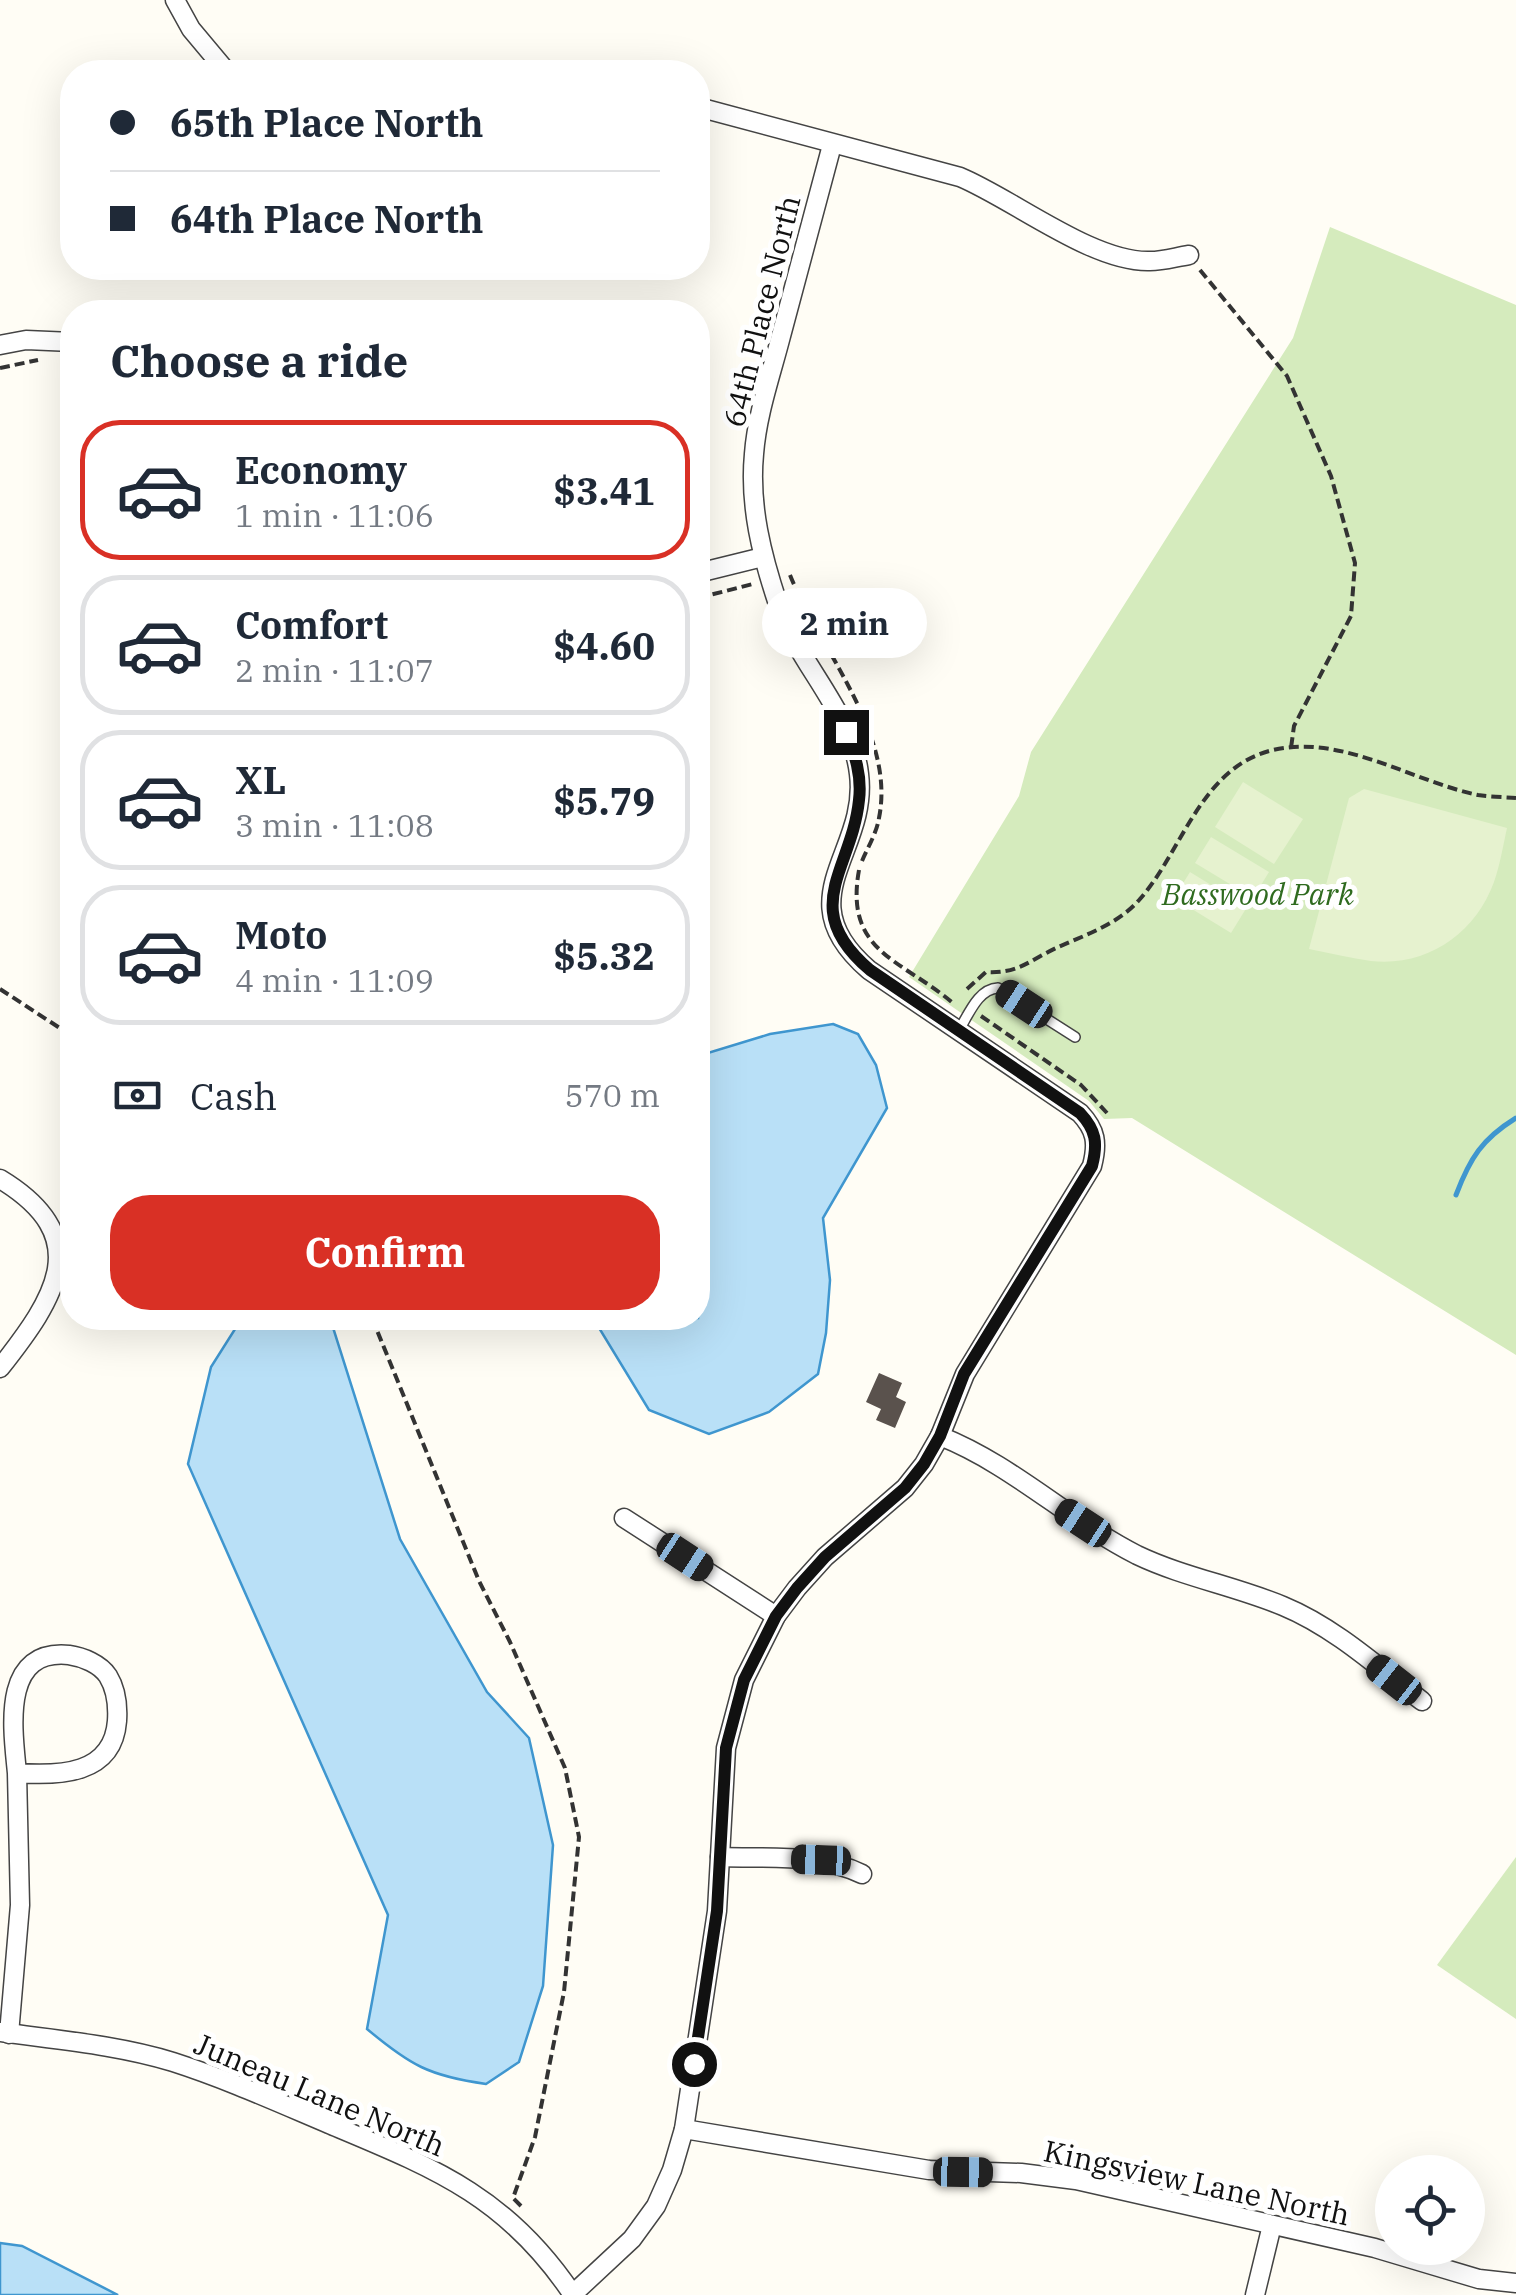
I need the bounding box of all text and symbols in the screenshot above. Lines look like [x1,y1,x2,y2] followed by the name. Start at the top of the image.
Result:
[170,98,484,147] text: 65th Place North
[713,191,809,431] street label: 64th Place North
[170,194,484,243] text: 64th Place North
[110,331,408,389] text: Choose a ride
[115,445,205,535] icon: car
[235,445,407,494] text: Economy
[553,466,655,515] text: $3.41
[235,494,434,536] text: 1 min · 11:06
[764,587,928,657] callout: 2 min
[115,600,205,690] icon: car
[235,600,388,649] text: Comfort
[800,602,889,644] text: 2 min
[553,621,655,670] text: $4.60
[235,649,434,691] text: 2 min · 11:07
[824,710,869,755] route end
[115,755,205,845] icon: car
[235,755,286,804] text: XL
[553,776,655,825] text: $5.79
[235,804,434,846] text: 3 min · 11:08
[1161,874,1354,913] park label: Basswood Park
[115,910,205,1000] icon: car
[235,910,327,959] text: Moto
[553,931,655,980] text: $5.32
[235,959,434,1001] text: 4 min · 11:09
[991,975,1057,1033] car
[110,1068,165,1123] icon: cash
[190,1071,277,1120] text: Cash
[564,1074,660,1116] text: 570 m
[110,1195,660,1310] button: Confirm
[1050,1494,1116,1552] car
[652,1528,718,1586] car
[1361,1650,1427,1710] car
[790,1844,852,1876] car
[189,2024,451,2164] street label: Juneau Lane North
[672,2042,717,2087] route start
[1040,2131,1354,2233] street label: Kingsview Lane North
[1375,2155,1485,2265] map controls
[1375,2155,1485,2265] button: locate
[933,2156,993,2188] car

